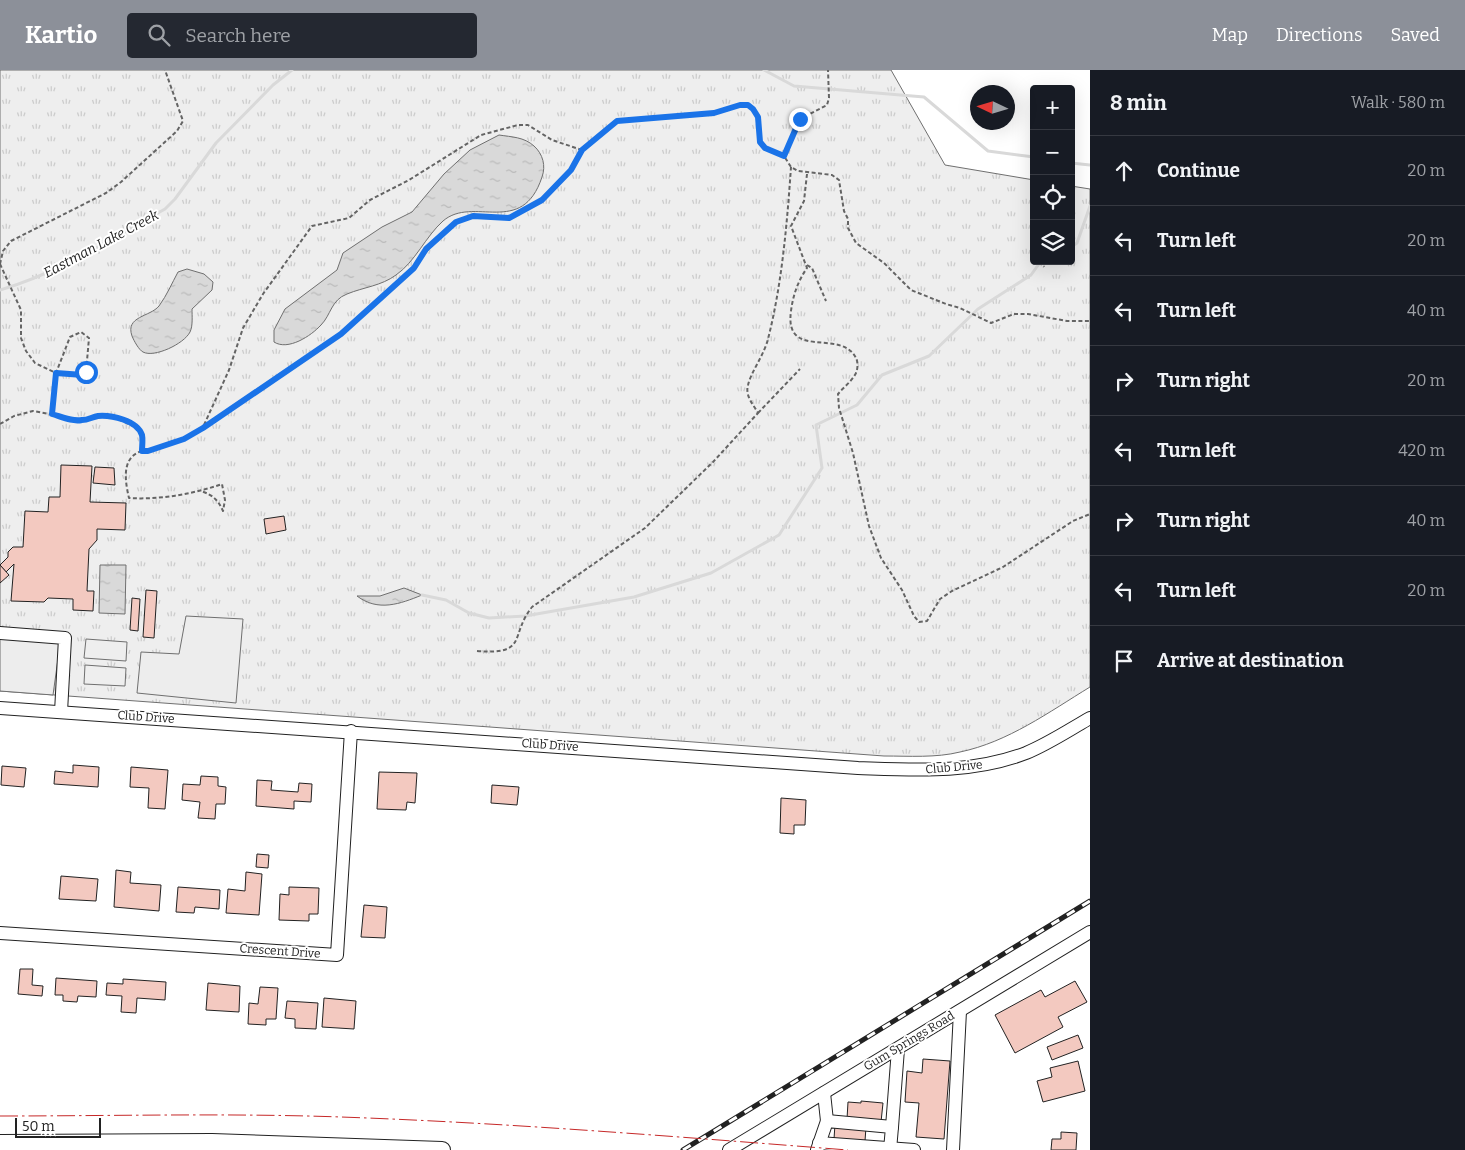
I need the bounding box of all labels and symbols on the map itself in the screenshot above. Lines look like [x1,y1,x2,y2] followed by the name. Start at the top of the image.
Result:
[970,85,1015,130] north arrow
[789,108,812,131] route end
[41,206,162,282] water label: Eastman Lake Creek
[75,361,98,384] route start
[117,708,175,726] street label: Club Drive
[521,736,579,754] street label: Club Drive
[925,758,983,776] street label: Club Drive
[239,941,321,961] street label: Crescent Drive
[861,1008,957,1074] street label: Gum Springs Road
[15,1115,101,1138] scale bar

